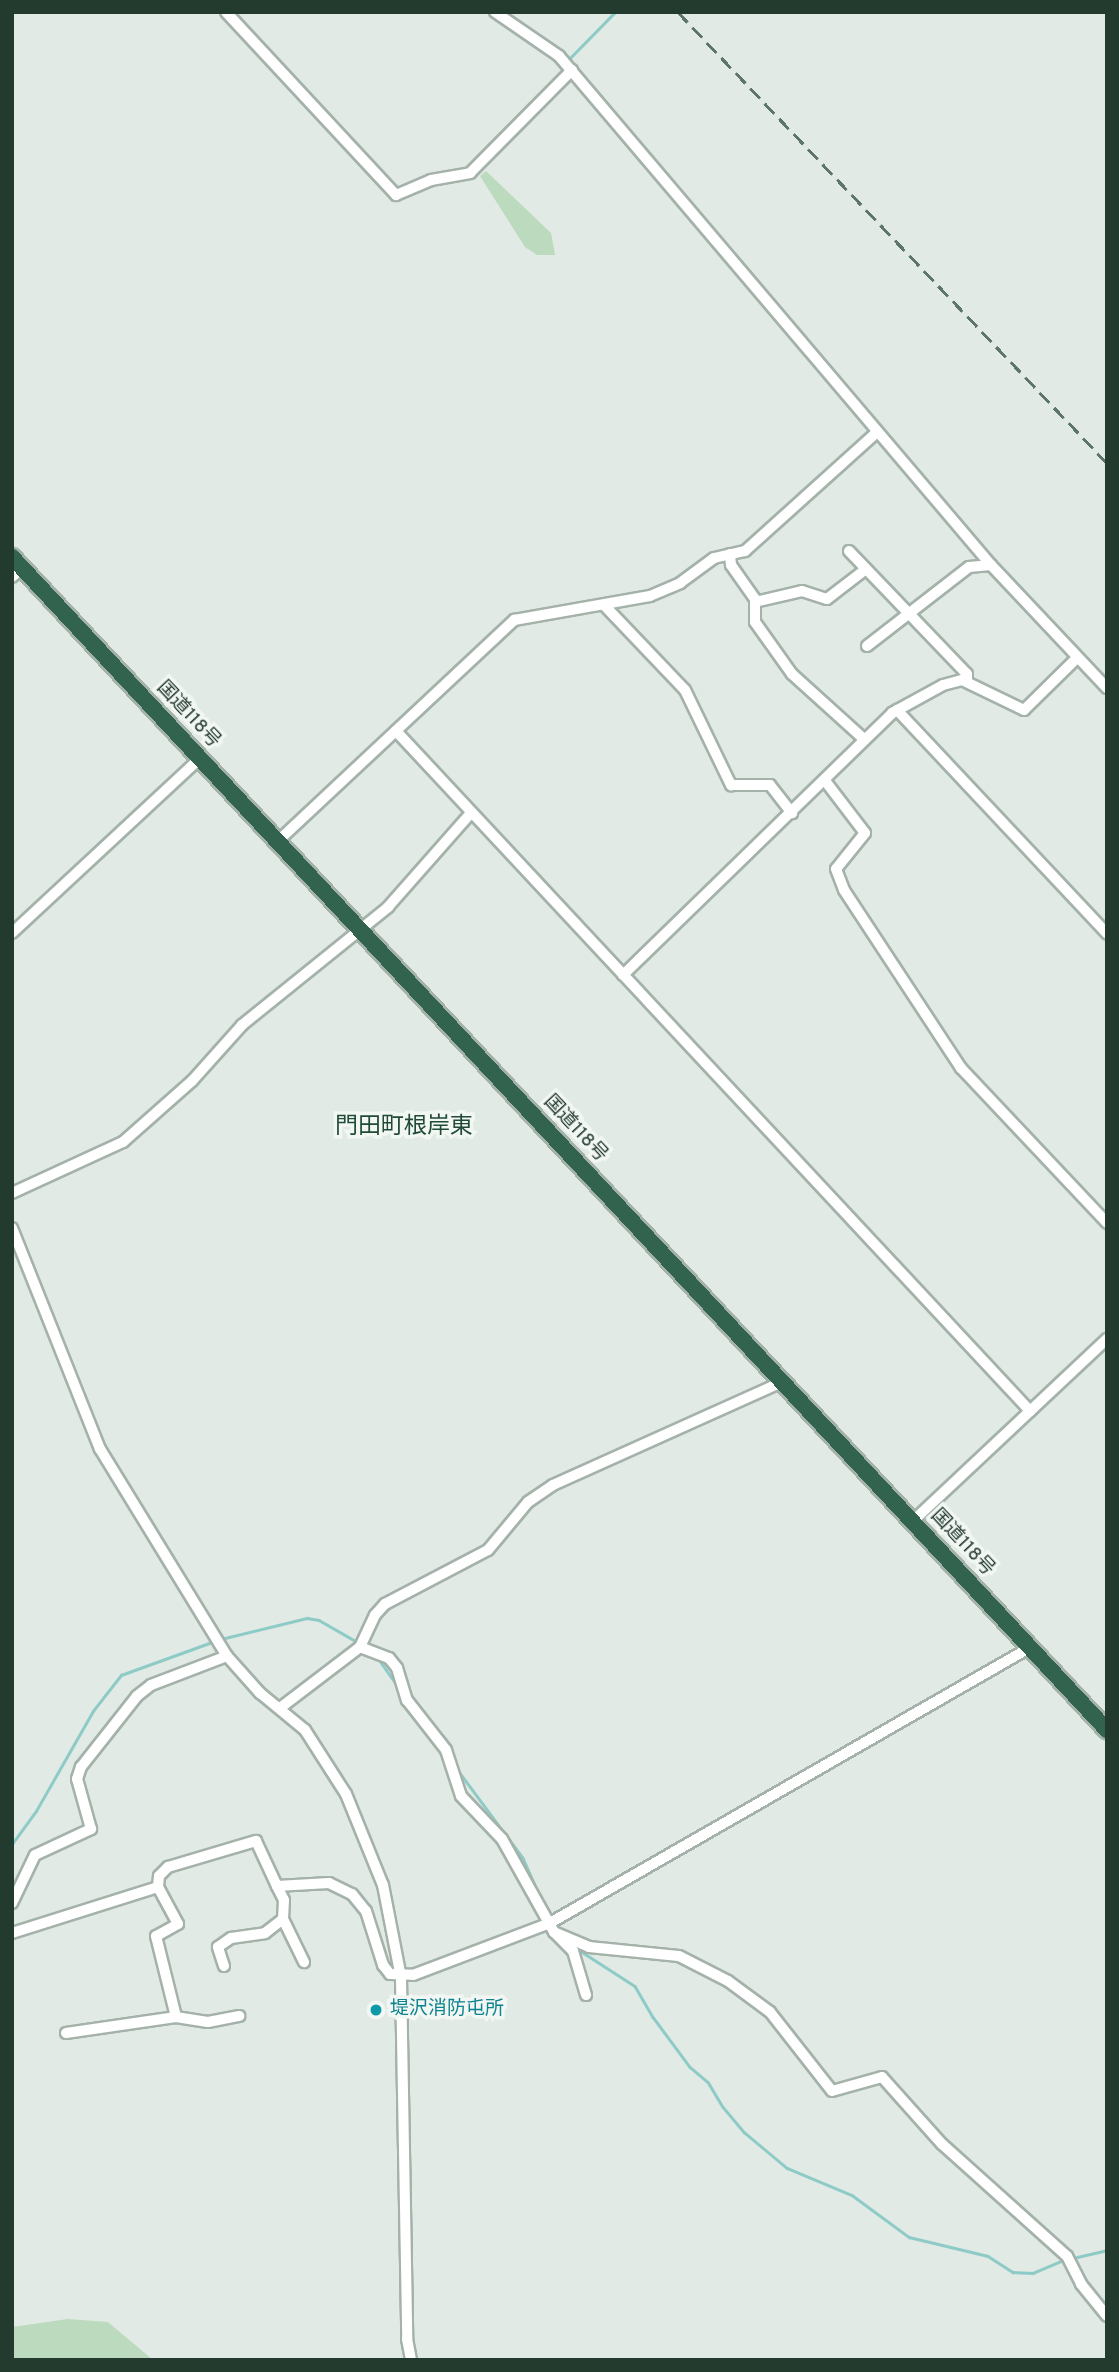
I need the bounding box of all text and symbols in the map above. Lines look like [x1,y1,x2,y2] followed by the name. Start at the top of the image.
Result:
[151,677,225,753] street label: 国道118号
[538,1091,612,1167] street label: 国道118号
[335,1114,473,1142] district label: 門田町根岸東
[925,1505,999,1581] street label: 国道118号
[390,1999,504,2021] place label: 堤沢消防屯所
[368,2002,384,2018] marker: 堤沢消防屯所

